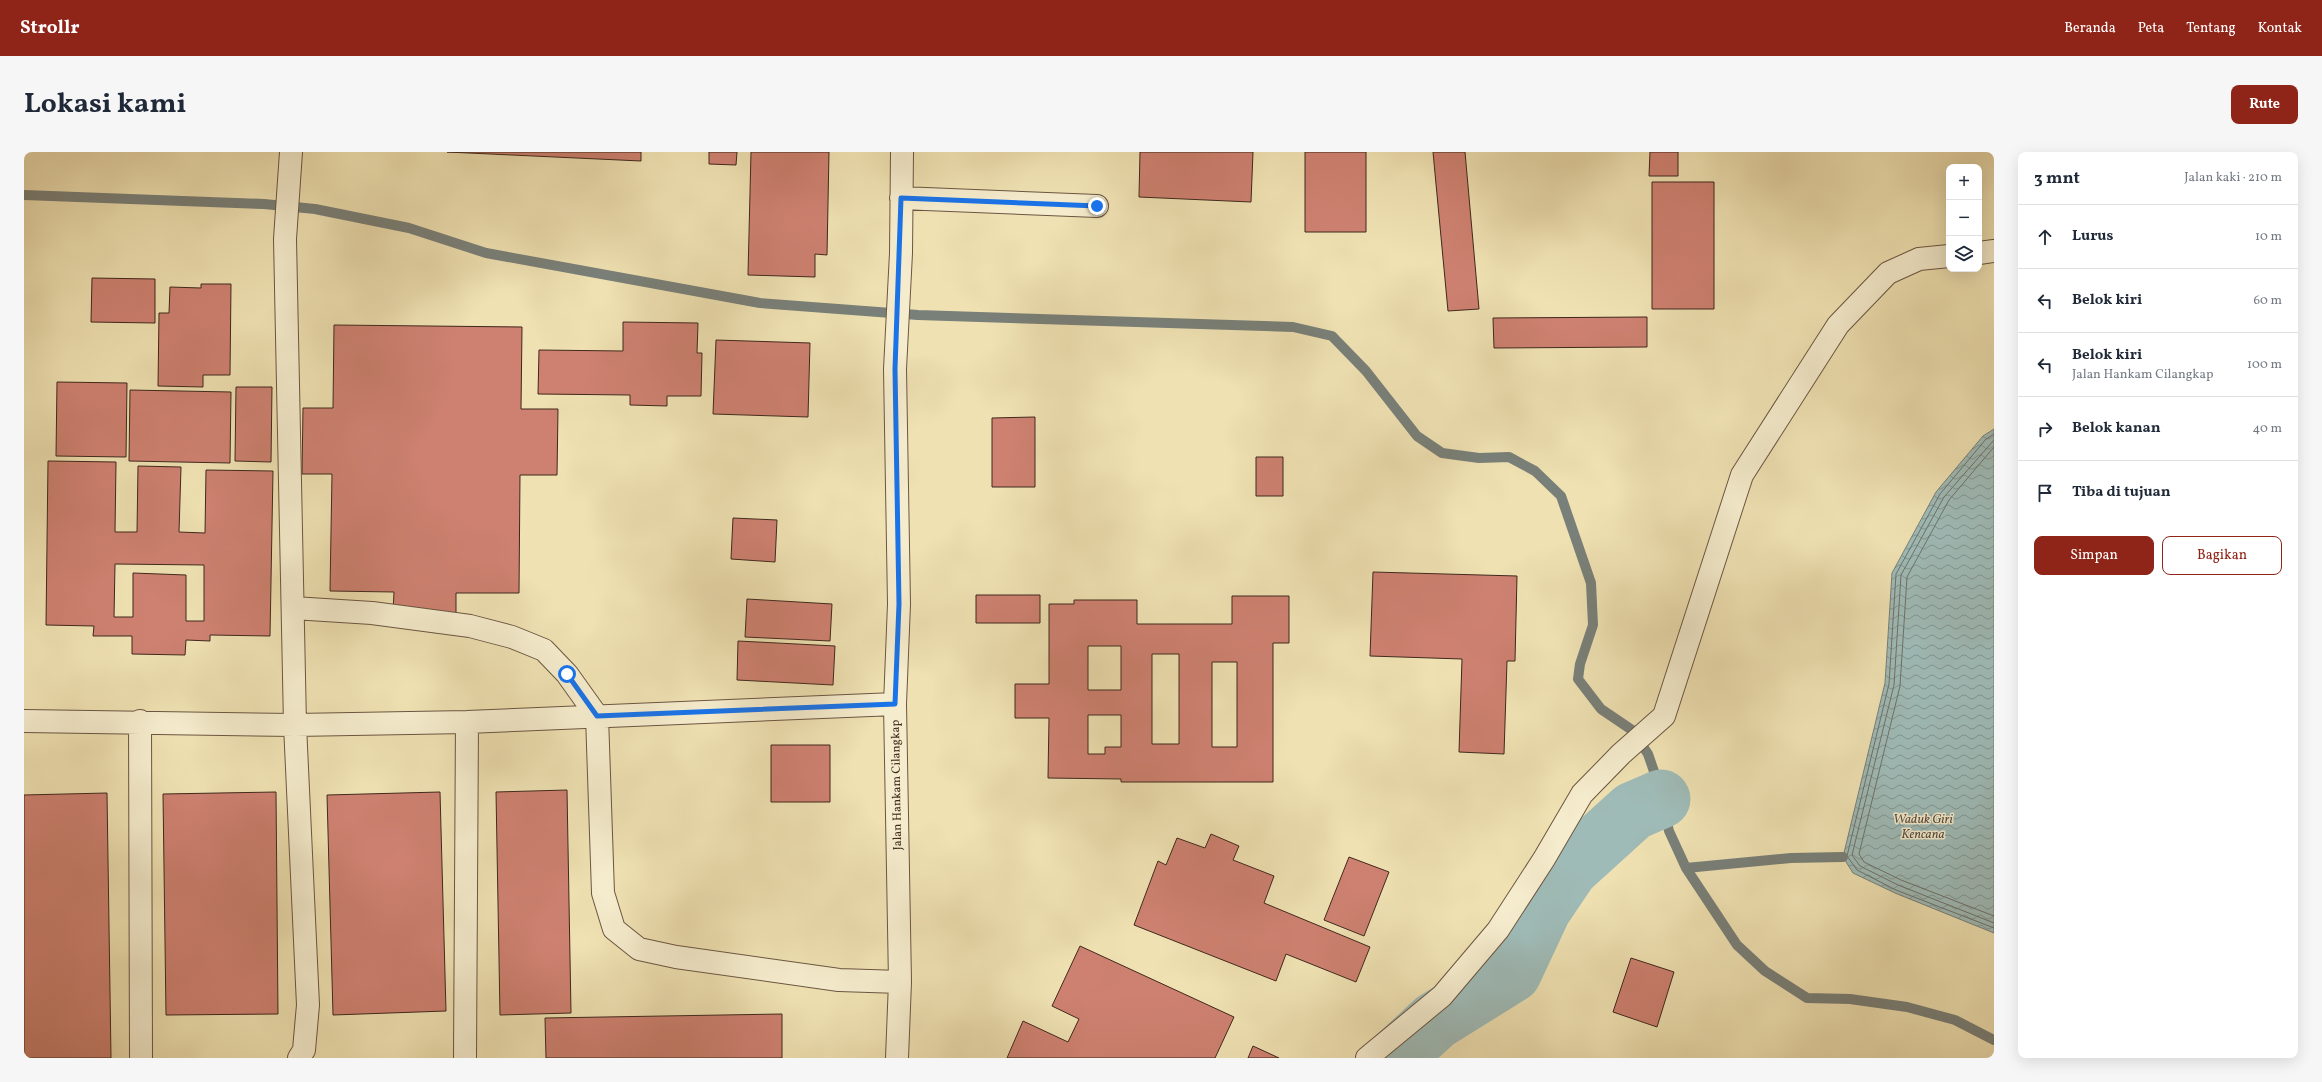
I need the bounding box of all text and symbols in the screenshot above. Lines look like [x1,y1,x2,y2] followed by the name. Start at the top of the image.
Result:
[20,15,80,41] text: Strollr
[2064,19,2116,38] text: Beranda
[2138,19,2164,38] text: Peta
[2186,19,2236,38] text: Tentang
[2258,19,2302,38] text: Kontak
[24,85,186,124] text: Lokasi kami
[2231,85,2298,124] button: Rute
[1946,164,1982,272] map controls
[1946,164,1982,200] button: +
[2034,167,2080,190] text: 3 mnt
[2184,169,2282,187] text: Jalan kaki · 210 m
[1088,197,1106,215] route end
[1946,200,1982,236] button: −
[2034,226,2056,248] icon: ahead
[2072,226,2113,247] text: Lurus
[2255,228,2282,246] text: 10 m
[1946,236,1982,272] button: layers
[2034,290,2056,312] icon: left
[2072,290,2142,311] text: Belok kiri
[2254,292,2282,310] text: 60 m
[2072,345,2142,366] text: Belok kiri
[2034,354,2056,376] icon: left
[2247,356,2282,374] text: 100 m
[2072,366,2213,384] text: Jalan Hankam Cilangkap
[2034,418,2056,440] icon: right
[2072,418,2161,439] text: Belok kanan
[2253,420,2282,438] text: 40 m
[2034,482,2056,504] icon: arrive
[2072,482,2171,503] text: Tiba di tujuan
[2034,536,2154,575] button: Simpan
[2162,536,2282,575] button: Bagikan
[558,665,576,683] route start
[888,720,906,850] street label: Jalan Hankam Cilangkap
[1893,811,1953,844] water label: Waduk Giri Kencana

